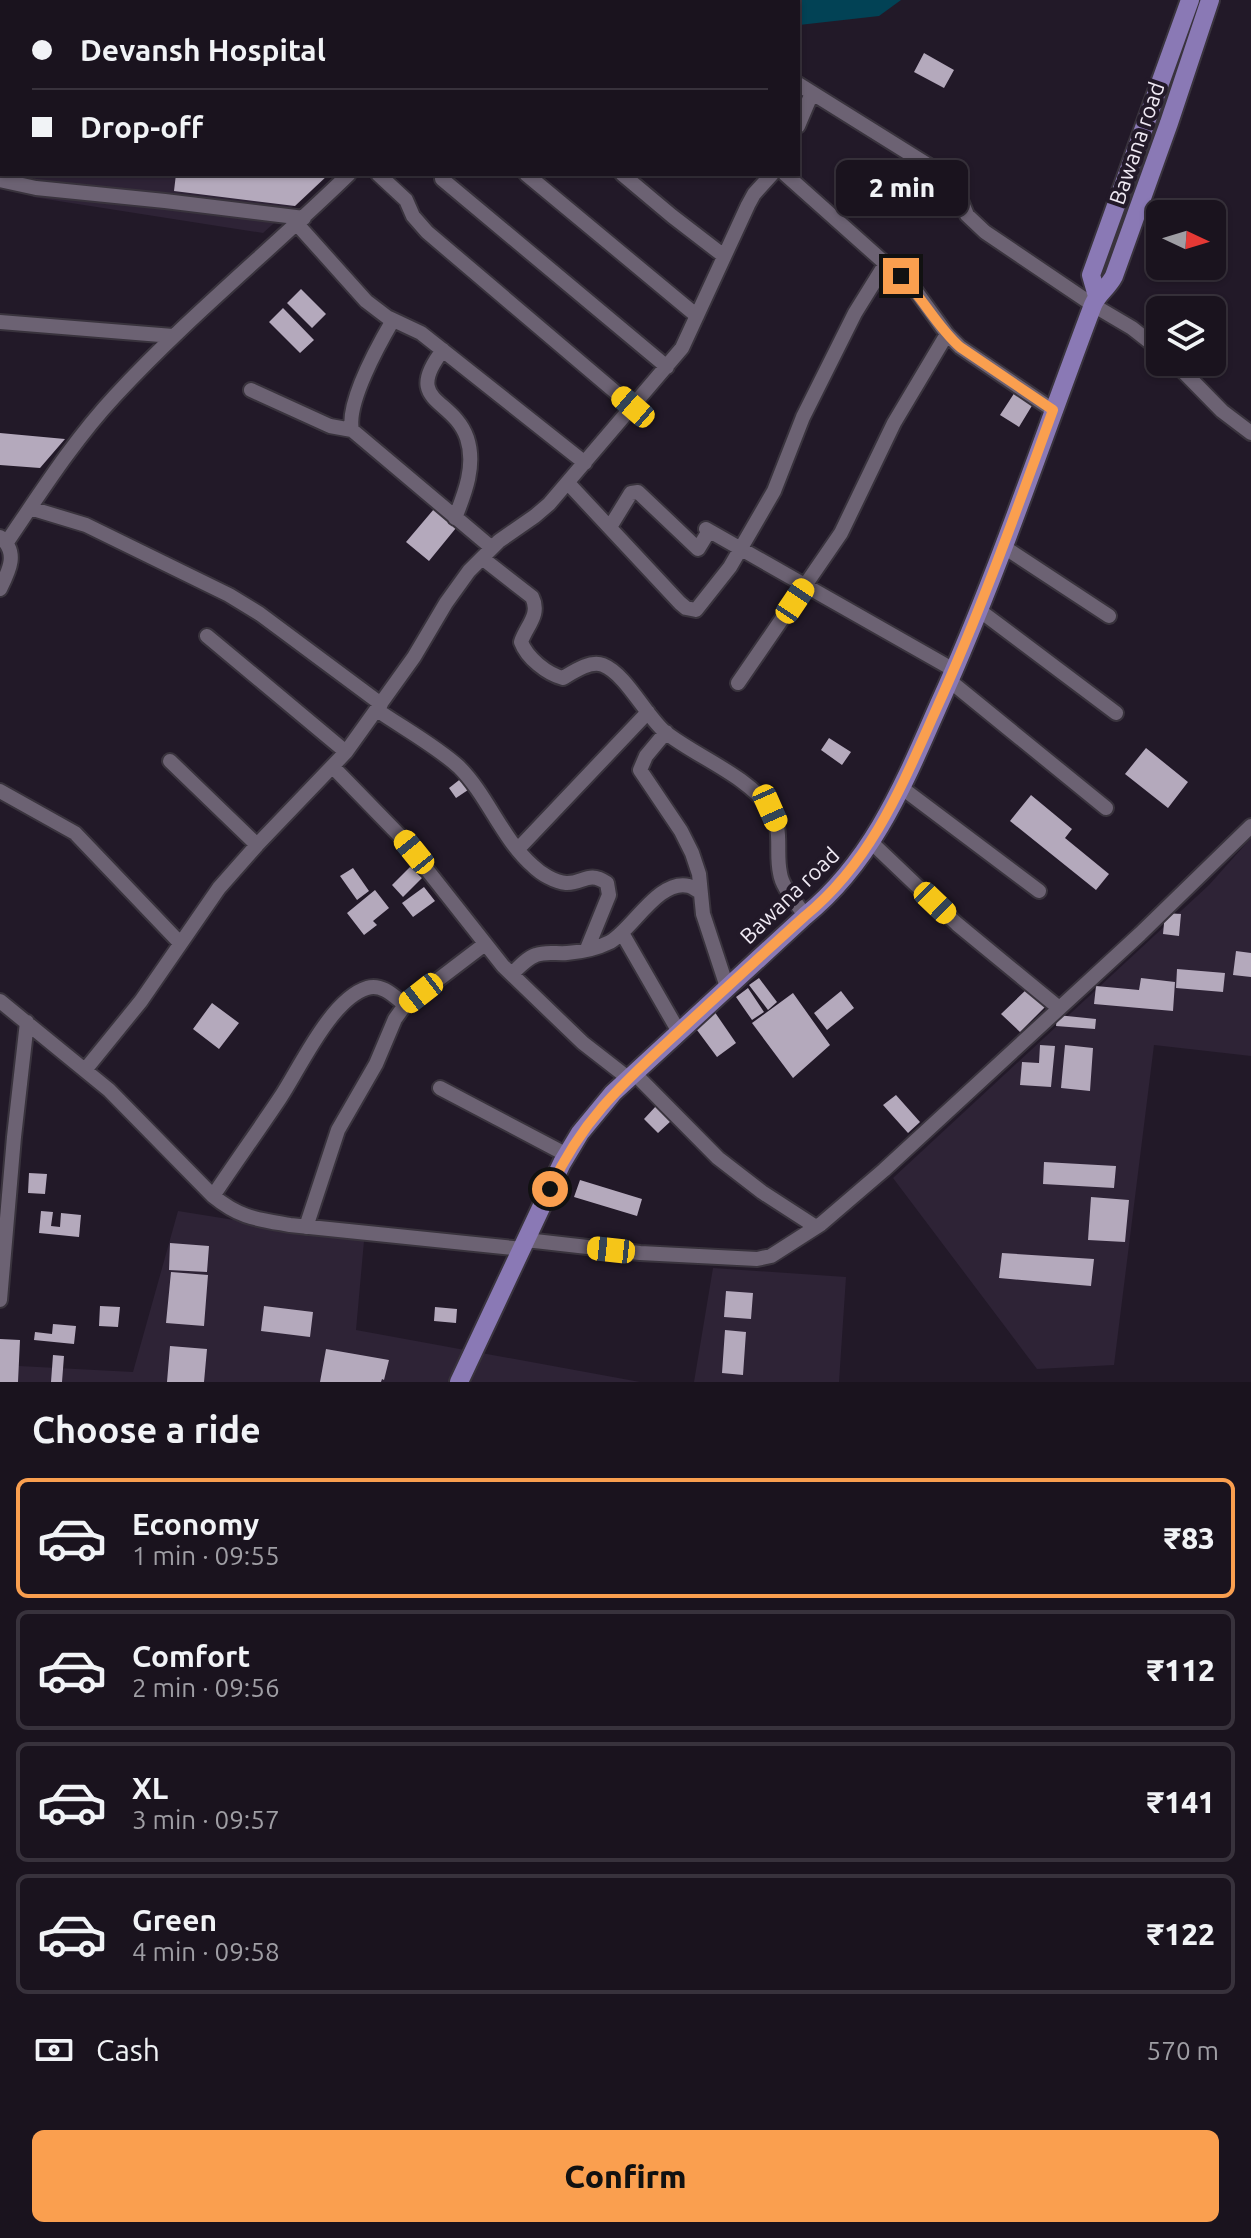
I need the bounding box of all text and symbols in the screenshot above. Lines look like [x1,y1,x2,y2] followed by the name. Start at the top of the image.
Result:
[80,33,326,67] text: Devansh Hospital
[1103,78,1169,208] street label: Bawana road
[80,110,203,144] text: Drop-off
[835,160,967,216] callout: 2 min
[869,173,935,202] text: 2 min
[1146,200,1226,280] north arrow
[1146,200,1226,376] map controls
[883,258,919,294] route end
[1146,296,1226,376] button: layers
[607,382,659,432] car
[772,574,818,628] car
[749,781,791,835] car
[390,826,438,878] car
[734,842,844,948] street label: Bawana road
[909,878,961,928] car
[395,969,447,1017] car
[532,1171,568,1207] route start
[586,1236,636,1264] car
[32,1409,261,1450] text: Choose a ride
[36,1502,108,1574] icon: car
[132,1507,259,1541] text: Economy
[1164,1521,1215,1555] text: ₹83
[132,1541,280,1570] text: 1 min · 09:55
[36,1634,108,1706] icon: car
[132,1639,250,1673] text: Comfort
[1147,1653,1215,1687] text: ₹112
[132,1673,280,1702] text: 2 min · 09:56
[36,1766,108,1838] icon: car
[132,1771,168,1805] text: XL
[1147,1785,1215,1819] text: ₹141
[132,1805,280,1834] text: 3 min · 09:57
[36,1898,108,1970] icon: car
[132,1903,217,1937] text: Green
[1147,1917,1215,1951] text: ₹122
[132,1937,280,1966] text: 4 min · 09:58
[32,2028,76,2072] icon: cash
[96,2033,160,2067] text: Cash
[1147,2036,1219,2065] text: 570 m
[32,2130,1219,2222] button: Confirm

